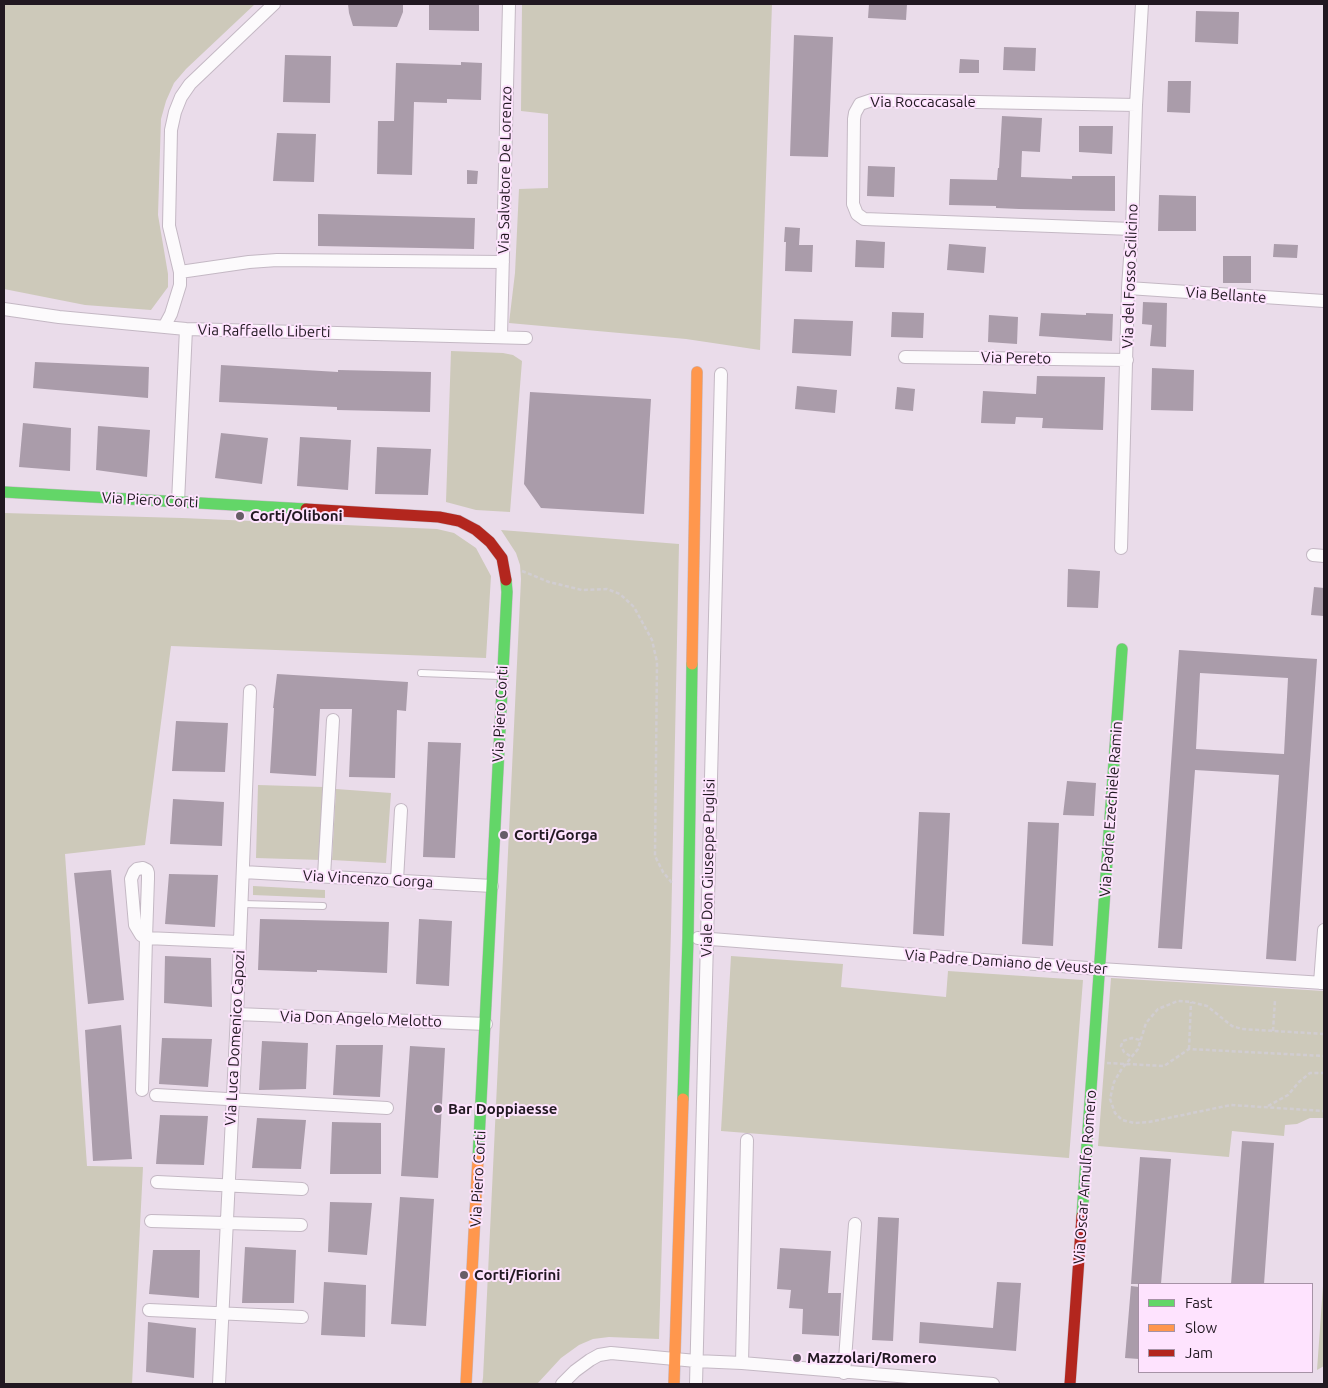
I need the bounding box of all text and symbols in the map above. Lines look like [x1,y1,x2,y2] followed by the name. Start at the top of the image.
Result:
[495,86,515,254] street label: Via Salvatore De Lorenzo
[870,93,976,111] street label: Via Roccacasale
[1118,203,1142,349] street label: Via del Fosso Scilicino
[1185,283,1267,307] street label: Via Bellante
[197,321,331,341] street label: Via Raffaello Liberti
[981,348,1051,368] street label: Via Pereto
[101,488,199,512] street label: Via Piero Corti
[250,507,343,525] place label: Corti/Oliboni
[234,510,246,522] marker: Corti/Oliboni
[488,665,512,763] street label: Via Piero Corti
[1096,720,1126,898] street label: Via Padre Ezechiele Ramin
[697,779,719,957] street label: Viale Don Giuseppe Puglisi
[514,826,598,844] place label: Corti/Gorga
[498,829,510,841] marker: Corti/Gorga
[302,867,434,891] street label: Via Vincenzo Gorga
[904,946,1108,978] street label: Via Padre Damiano de Veuster
[221,950,249,1126] street label: Via Luca Domenico Capozi
[280,1007,442,1031] street label: Via Don Angelo Melotto
[1070,1089,1100,1265] street label: Via Oscar Arnulfo Romero
[448,1100,557,1118] place label: Bar Doppiaesse
[432,1103,444,1115] marker: Bar Doppiaesse
[466,1130,490,1228] street label: Via Piero Corti
[474,1266,560,1284] place label: Corti/Fiorini
[458,1269,470,1281] marker: Corti/Fiorini
[1138,1283,1313,1373] legend
[1185,1294,1212,1311] text: Fast
[1185,1319,1217,1336] text: Slow
[1185,1344,1213,1361] text: Jam
[807,1349,937,1367] place label: Mazzolari/Romero
[791,1352,803,1364] marker: Mazzolari/Romero

